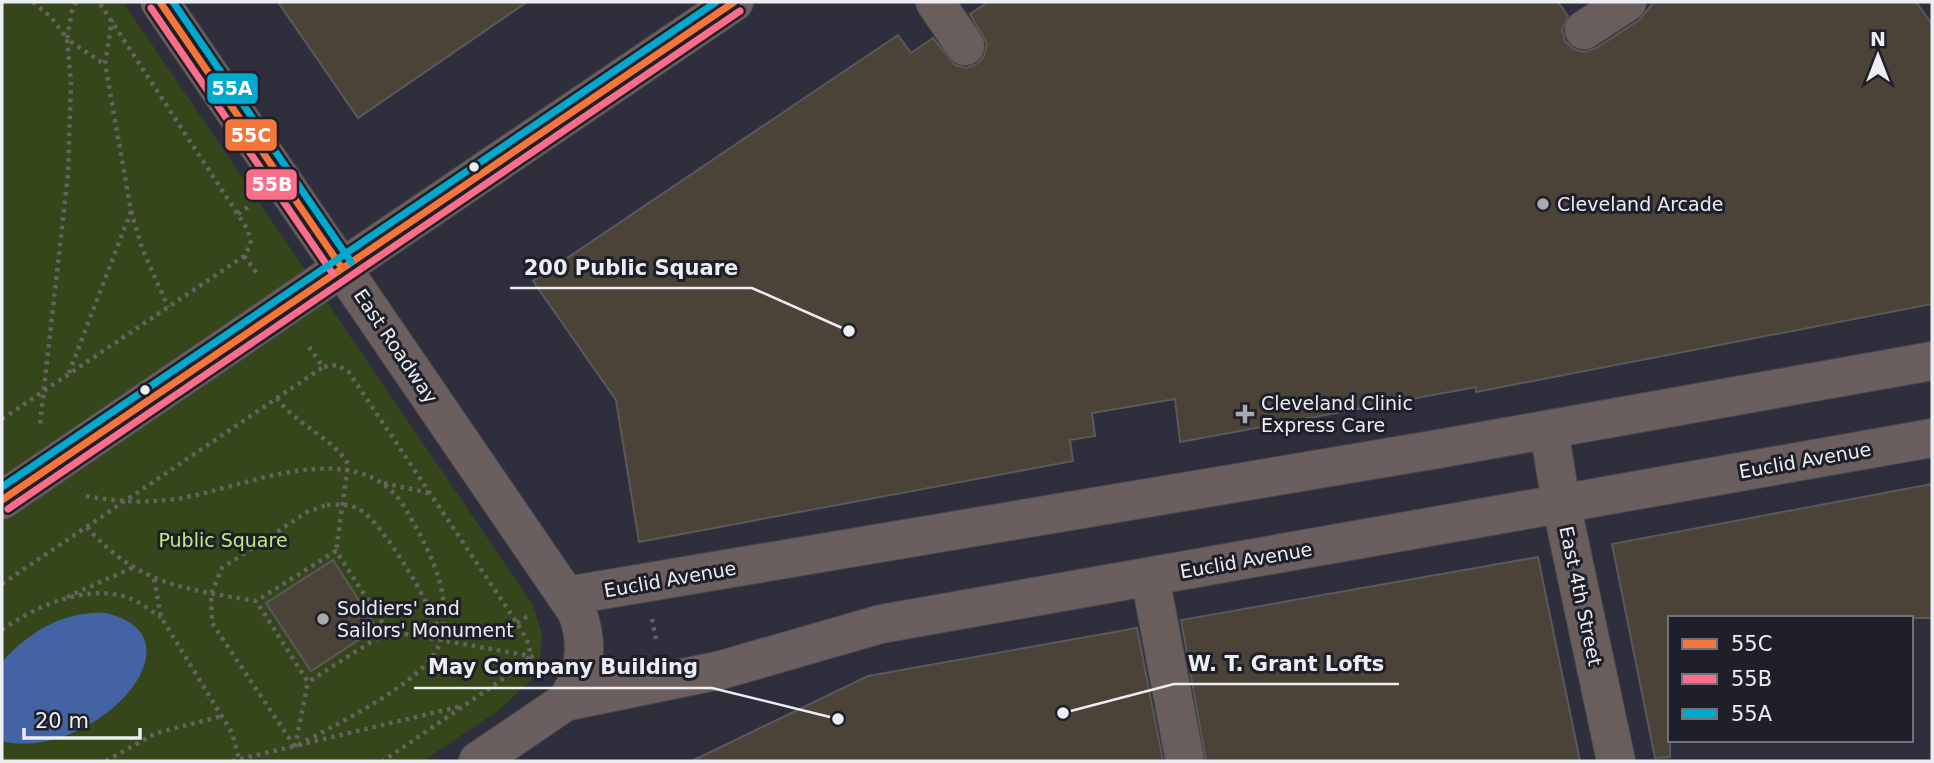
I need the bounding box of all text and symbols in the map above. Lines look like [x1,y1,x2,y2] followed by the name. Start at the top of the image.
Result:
[1843,21,1913,91] north arrow
[1870,28,1886,50] text: N
[206,72,259,105] line badge: 55A
[211,77,253,99] text: 55A
[224,118,278,152] line badge: 55C
[231,124,271,146] text: 55C
[467,160,481,174] unlabelled marker
[245,168,298,201] line badge: 55B
[252,173,292,195] text: 55B
[1557,193,1723,215] place label: Cleveland Arcade
[1535,196,1551,212] marker: Cleveland Arcade
[510,246,752,288] callout: 200 Public Square
[524,256,738,280] text: 200 Public Square
[350,285,442,407] street label: East Roadway
[138,383,152,397] unlabelled marker
[1261,392,1413,436] place label: Cleveland Clinic Express Care
[1235,404,1255,424] marker: Cleveland Clinic Express Care
[1737,438,1873,482] street label: Euclid Avenue
[1555,524,1607,668] street label: East 4th Street
[158,529,288,551] park label: Public Square
[1178,538,1314,582] street label: Euclid Avenue
[602,557,738,601] street label: Euclid Avenue
[337,597,514,641] place label: Soldiers' and Sailors' Monument
[315,611,331,627] marker: Soldiers' and Sailors' Monument
[1668,616,1913,742] legend
[1731,632,1772,656] text: 55C
[1174,642,1399,684] callout: W. T. Grant Lofts
[414,646,712,688] callout: May Company Building
[1188,652,1384,676] text: W. T. Grant Lofts
[428,655,698,679] text: May Company Building
[1731,667,1772,691] text: 55B
[24,696,140,740] scale bar
[1731,702,1773,726] text: 55A
[35,709,89,733] text: 20 m

